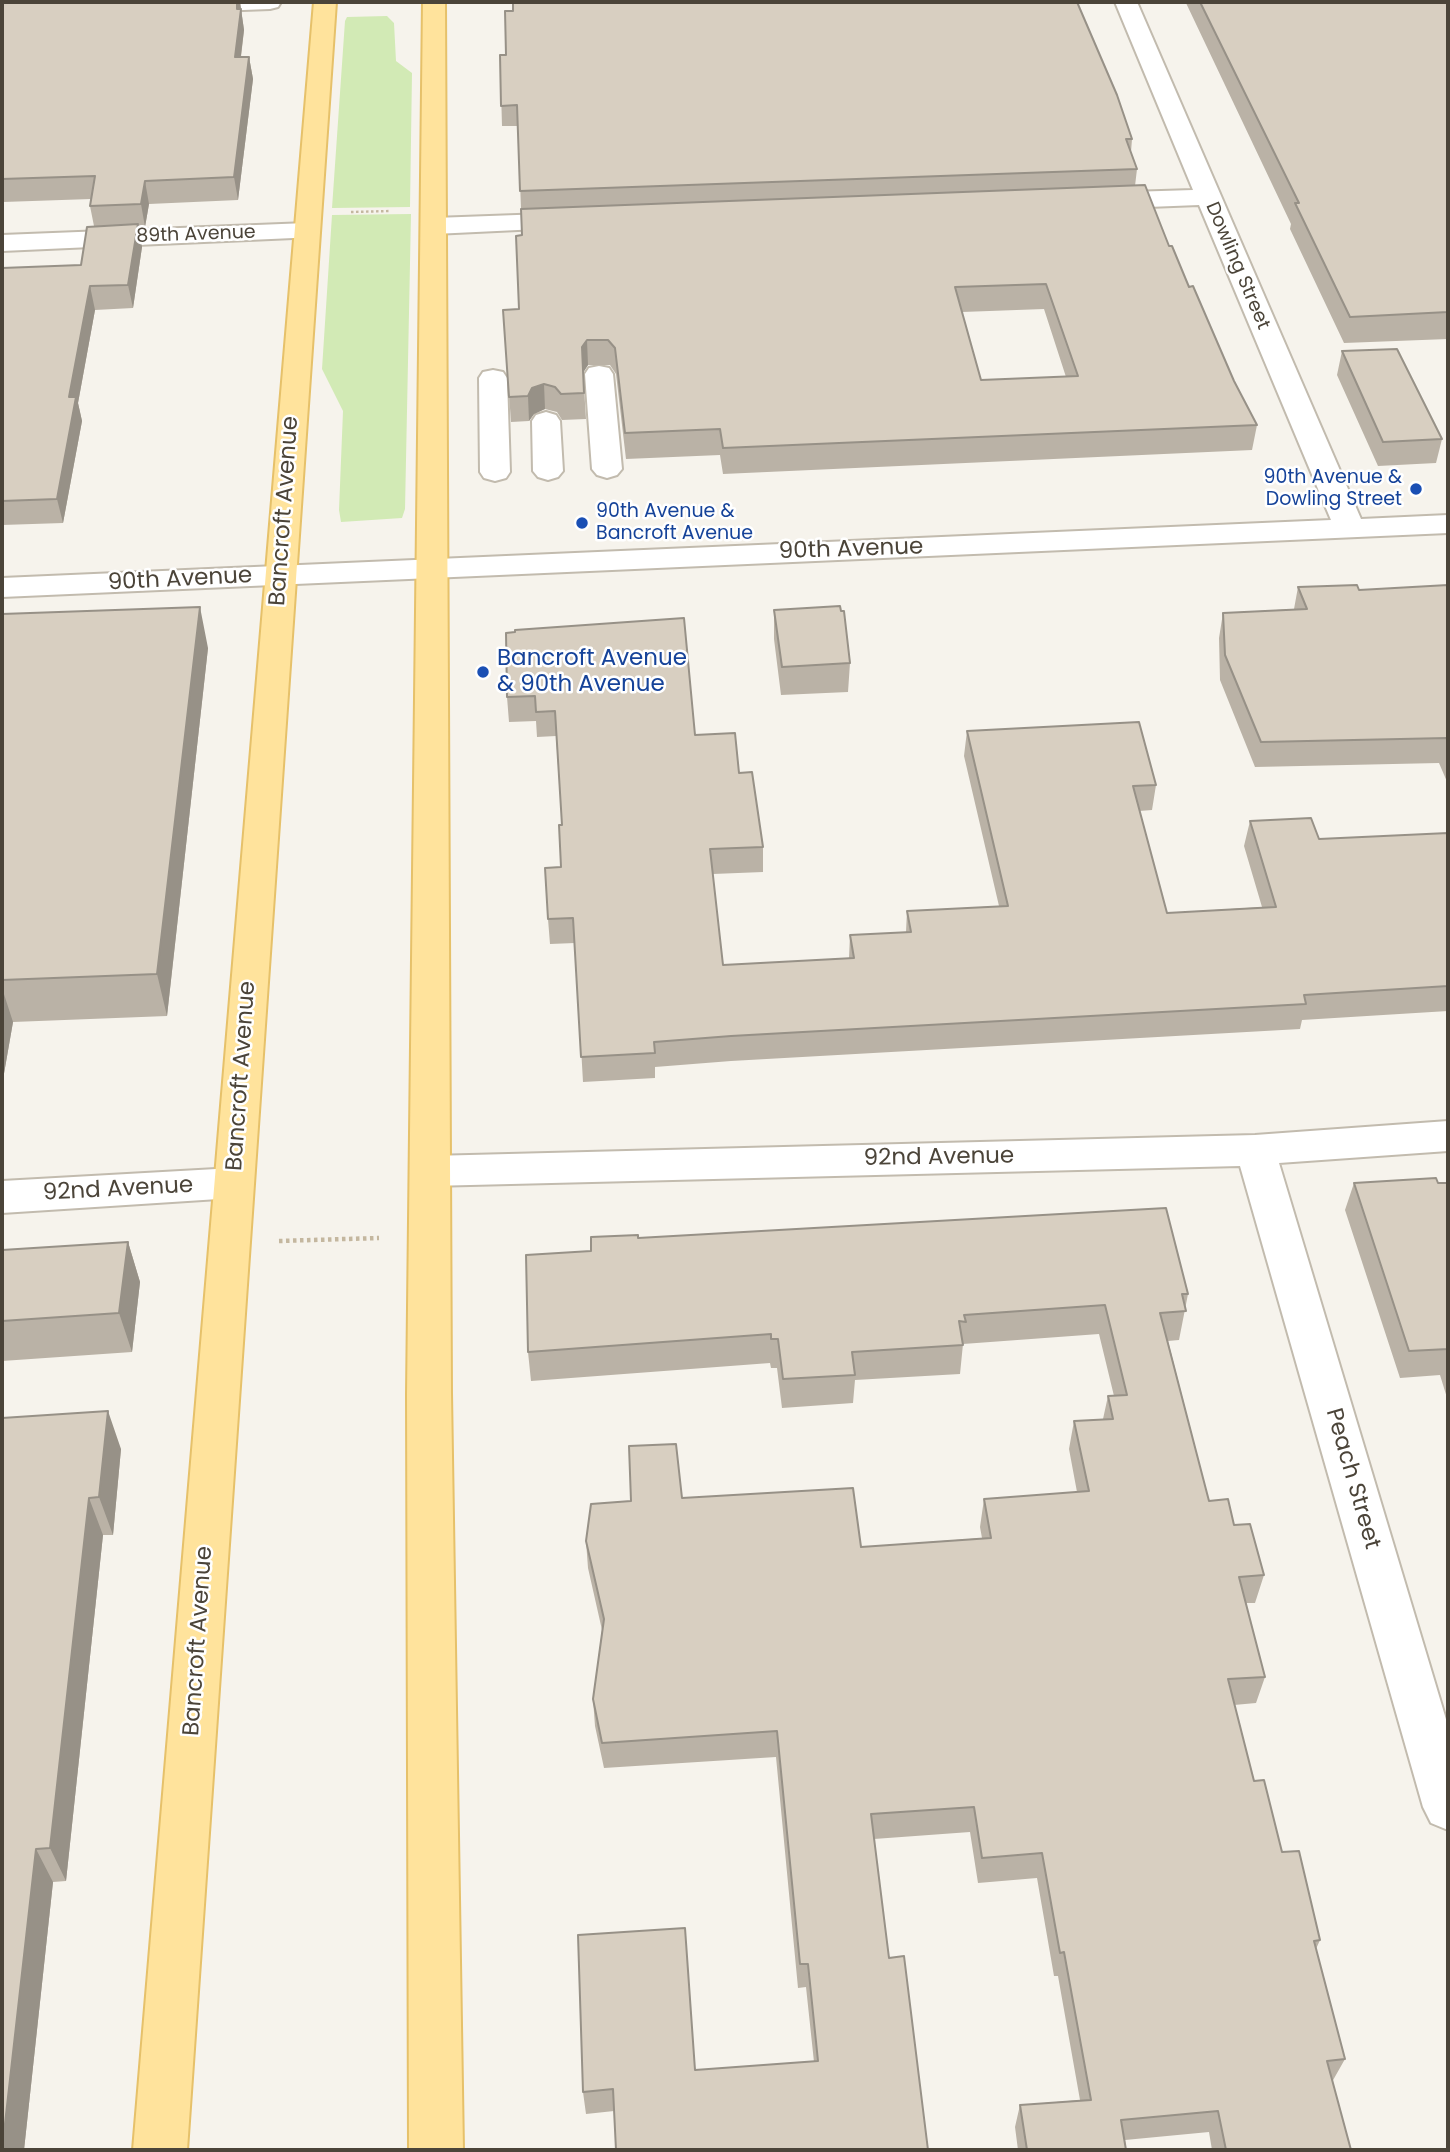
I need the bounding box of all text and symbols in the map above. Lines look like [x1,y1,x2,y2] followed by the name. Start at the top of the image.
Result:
[1200,199,1274,333] street label: Dowling Street
[136,222,256,248] street label: 89th Avenue
[265,415,305,607] street label: Bancroft Avenue
[1263,467,1402,511] place label: 90th Avenue & Dowling Street
[1408,481,1424,497] marker: 90th Avenue & Dowling Street
[596,501,753,545] place label: 90th Avenue & Bancroft Avenue
[574,515,590,531] marker: 90th Avenue & Bancroft Avenue
[778,534,924,566] street label: 90th Avenue
[107,562,253,598] street label: 90th Avenue
[497,645,687,699] place label: Bancroft Avenue & 90th Avenue
[475,664,491,680] marker: Bancroft Avenue & 90th Avenue
[222,980,262,1172] street label: Bancroft Avenue
[864,1143,1014,1173] street label: 92nd Avenue
[42,1172,194,1208] street label: 92nd Avenue
[1319,1405,1385,1553] street label: Peach Street
[179,1545,219,1737] street label: Bancroft Avenue

